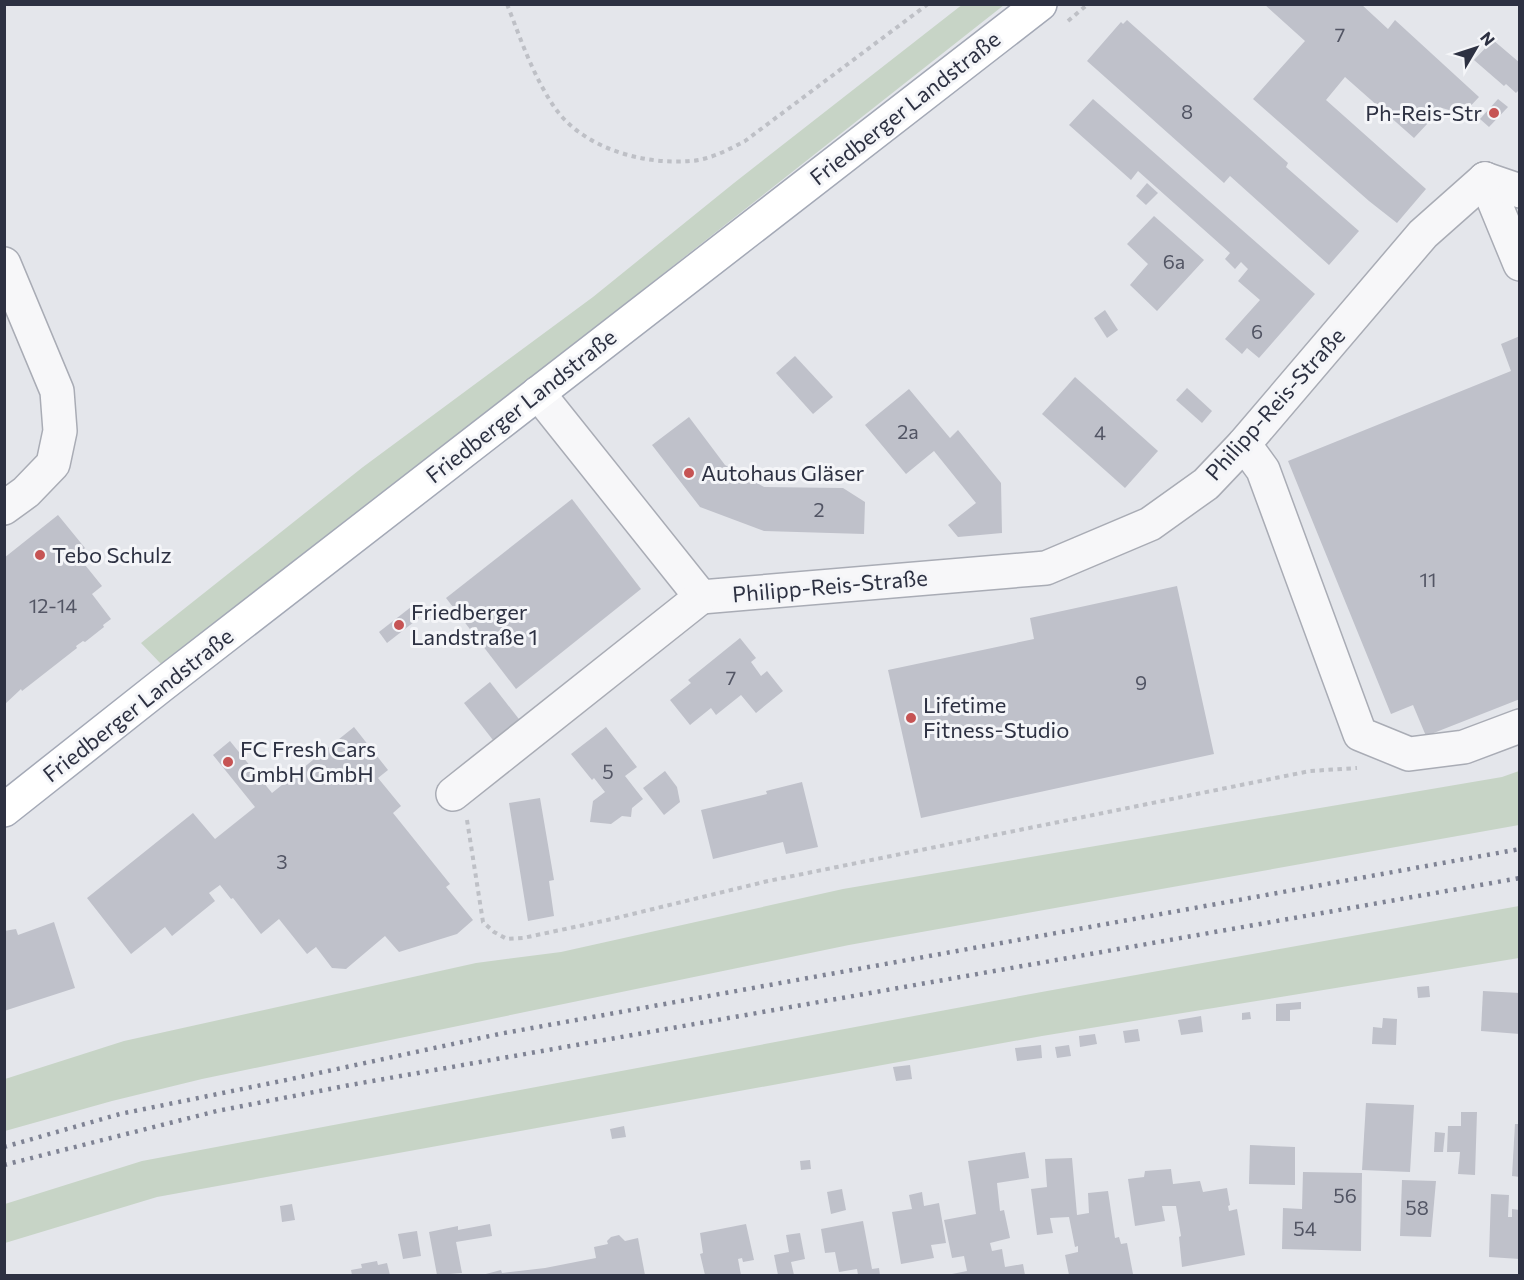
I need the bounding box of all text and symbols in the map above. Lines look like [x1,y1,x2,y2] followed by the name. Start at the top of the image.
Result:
[1446,18,1506,78] north arrow
[1335,22,1345,46] house number: 7
[804,25,1005,190] street label: Friedberger Landstraße
[1477,28,1499,49] text: N
[1181,99,1193,123] house number: 8
[1365,99,1482,126] place label: Ph-Reis-Str
[1487,106,1501,120] marker: Ph-Reis-Str
[1163,249,1185,273] house number: 6a
[1251,319,1263,343] house number: 6
[1199,322,1350,486] street label: Philipp-Reis-Straße
[420,323,621,488] street label: Friedberger Landstraße
[897,419,919,443] house number: 2a
[1094,420,1106,444] house number: 4
[701,459,865,486] place label: Autohaus Gläser
[682,466,696,480] marker: Autohaus Gläser
[813,497,825,521] house number: 2
[52,541,172,568] place label: Tebo Schulz
[33,548,47,562] marker: Tebo Schulz
[731,564,929,607] street label: Philipp-Reis-Straße
[1419,567,1437,591] house number: 11
[29,593,77,617] house number: 12-14
[411,598,538,650] place label: Friedberger Landstraße 1
[392,618,406,632] marker: Friedberger Landstraße 1
[37,622,238,787] street label: Friedberger Landstraße
[726,665,736,689] house number: 7
[1135,670,1147,694] house number: 9
[923,691,1069,743] place label: Lifetime Fitness-Studio
[904,711,918,725] marker: Lifetime Fitness-Studio
[240,735,376,787] place label: FC Fresh Cars GmbH GmbH
[221,755,235,769] marker: FC Fresh Cars GmbH GmbH
[602,759,614,783] house number: 5
[276,849,288,873] house number: 3
[1333,1183,1357,1207] house number: 56
[1405,1195,1429,1219] house number: 58
[1293,1216,1317,1240] house number: 54

